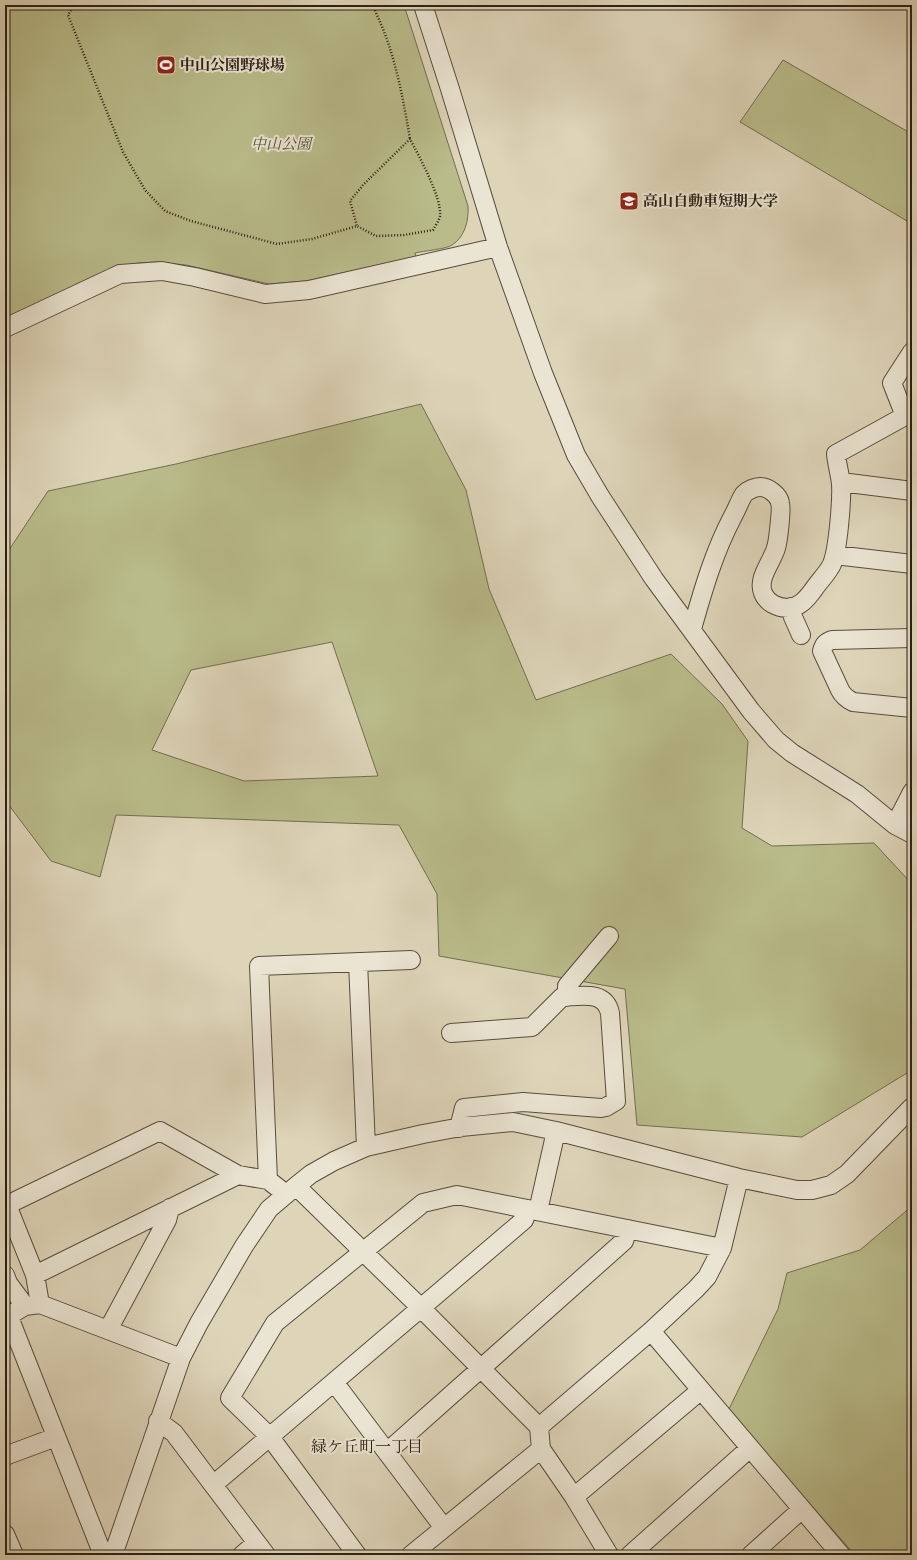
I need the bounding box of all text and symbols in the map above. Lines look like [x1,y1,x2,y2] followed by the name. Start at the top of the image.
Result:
[155,54,177,76] sports icon: 中山公園野球場
[180,56,285,75] place label: 中山公園野球場
[251,135,314,154] park label: 中山公園
[618,190,640,212] school or university icon: 高山自動車短期大学
[643,192,778,211] place label: 高山自動車短期大学
[311,1437,423,1457] district label: 緑ケ丘町一丁目

